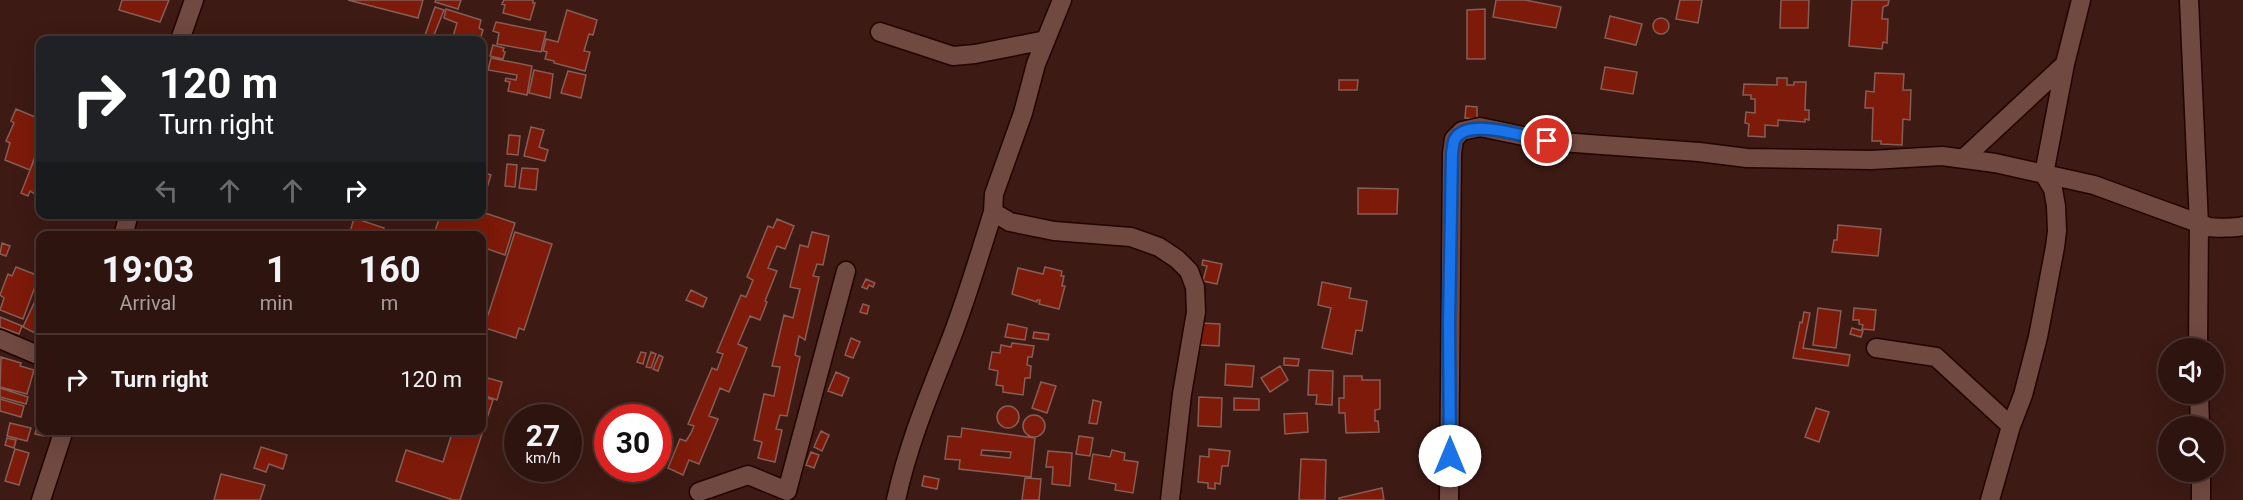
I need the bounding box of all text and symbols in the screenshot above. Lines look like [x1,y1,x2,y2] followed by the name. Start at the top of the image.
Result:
[159,59,278,108] text: 120 m
[60,60,138,138] icon: right
[159,109,274,141] text: Turn right
[1521,115,1572,166] pin
[1530,124,1563,157] icon: arrive
[150,174,183,207] icon: left
[213,174,246,207] icon: ahead
[276,174,309,207] icon: ahead
[339,174,372,207] icon: right
[101,249,194,291] text: 19:03
[266,249,287,291] text: 1
[359,249,421,291] text: 160
[119,291,176,315] text: Arrival
[260,291,293,315] text: min
[381,291,398,315] text: m
[2158,338,2224,482] map controls
[2158,338,2224,404] button: sound
[60,363,93,396] icon: right
[111,367,208,392] text: Turn right
[400,367,462,392] text: 120 m
[594,404,672,482] speed limit sign: 30
[2158,416,2224,482] button: search
[526,418,560,453] text: 27
[1418,424,1482,488] position arrow
[525,449,561,467] text: km/h

